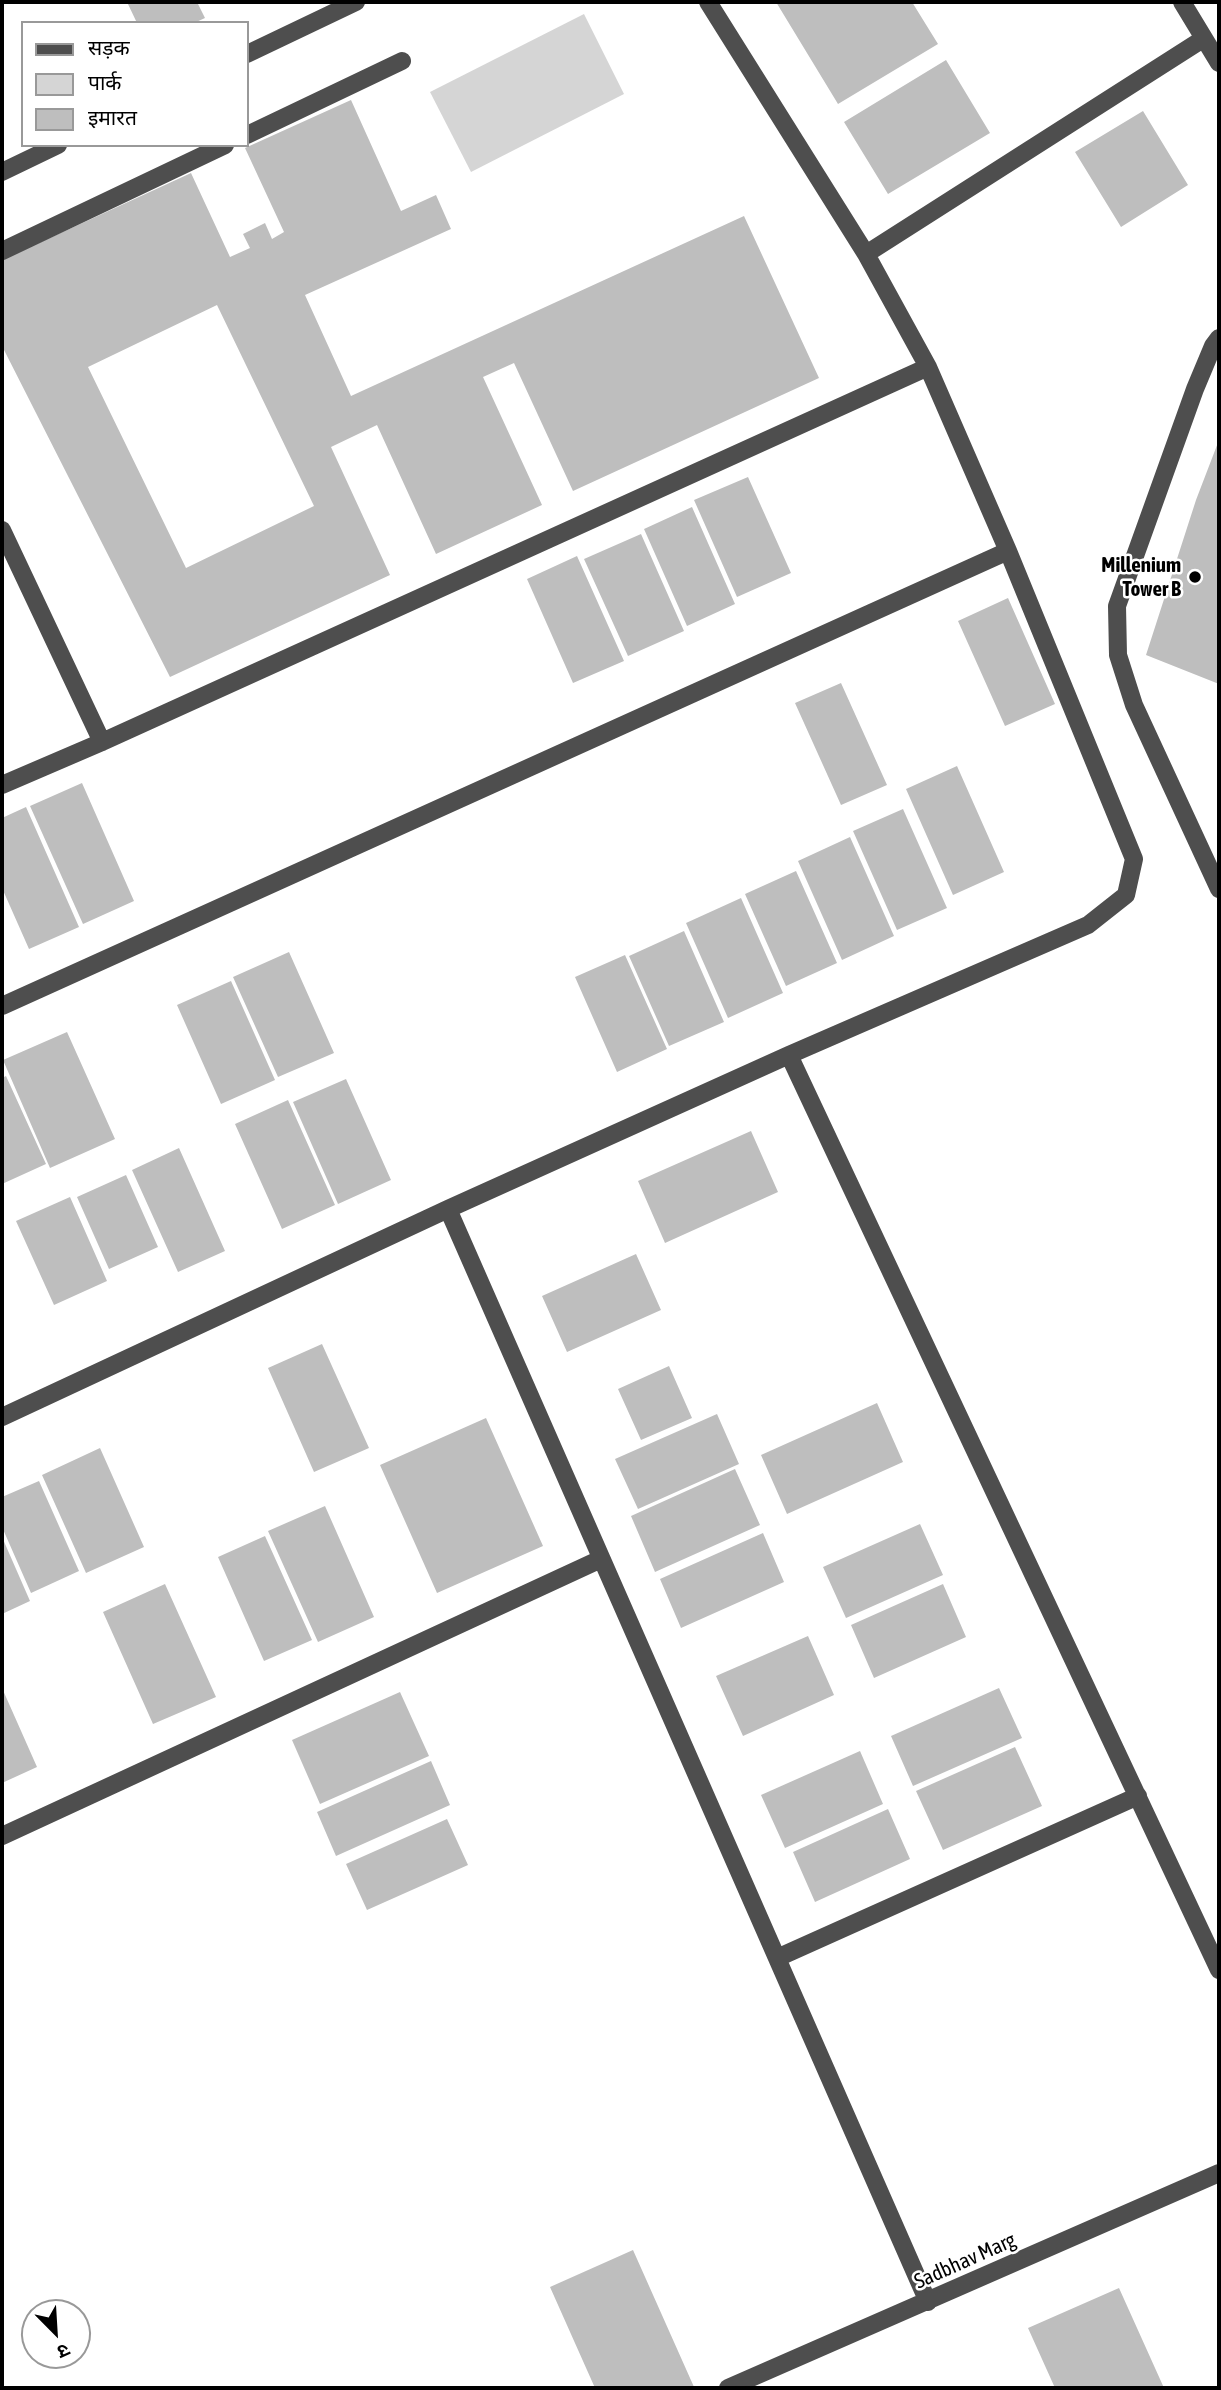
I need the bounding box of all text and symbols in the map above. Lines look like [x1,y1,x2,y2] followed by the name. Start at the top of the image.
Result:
[21,21,248,147] legend
[88,35,130,59] text: सड़क
[88,70,122,94] text: पार्क
[88,105,137,129] text: इमारत
[1101,552,1181,602] place label: Millenium Tower B
[1187,569,1203,585] marker: Millenium Tower B
[910,2227,1020,2295] street label: Sadbhav Marg
[21,2299,91,2369] north arrow
[54,2339,73,2364] text: उ

